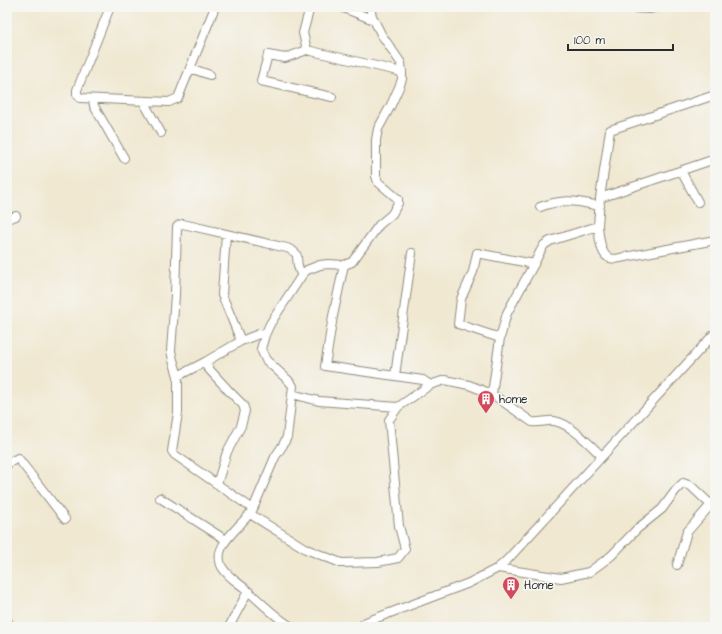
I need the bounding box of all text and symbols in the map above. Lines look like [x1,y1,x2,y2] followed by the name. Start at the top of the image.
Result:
[568,26,673,52] scale bar
[574,32,605,49] text: 100 m
[476,389,496,414] building icon: home
[499,391,528,408] place label: home
[501,575,521,600] building icon: Home
[524,577,554,594] place label: Home

